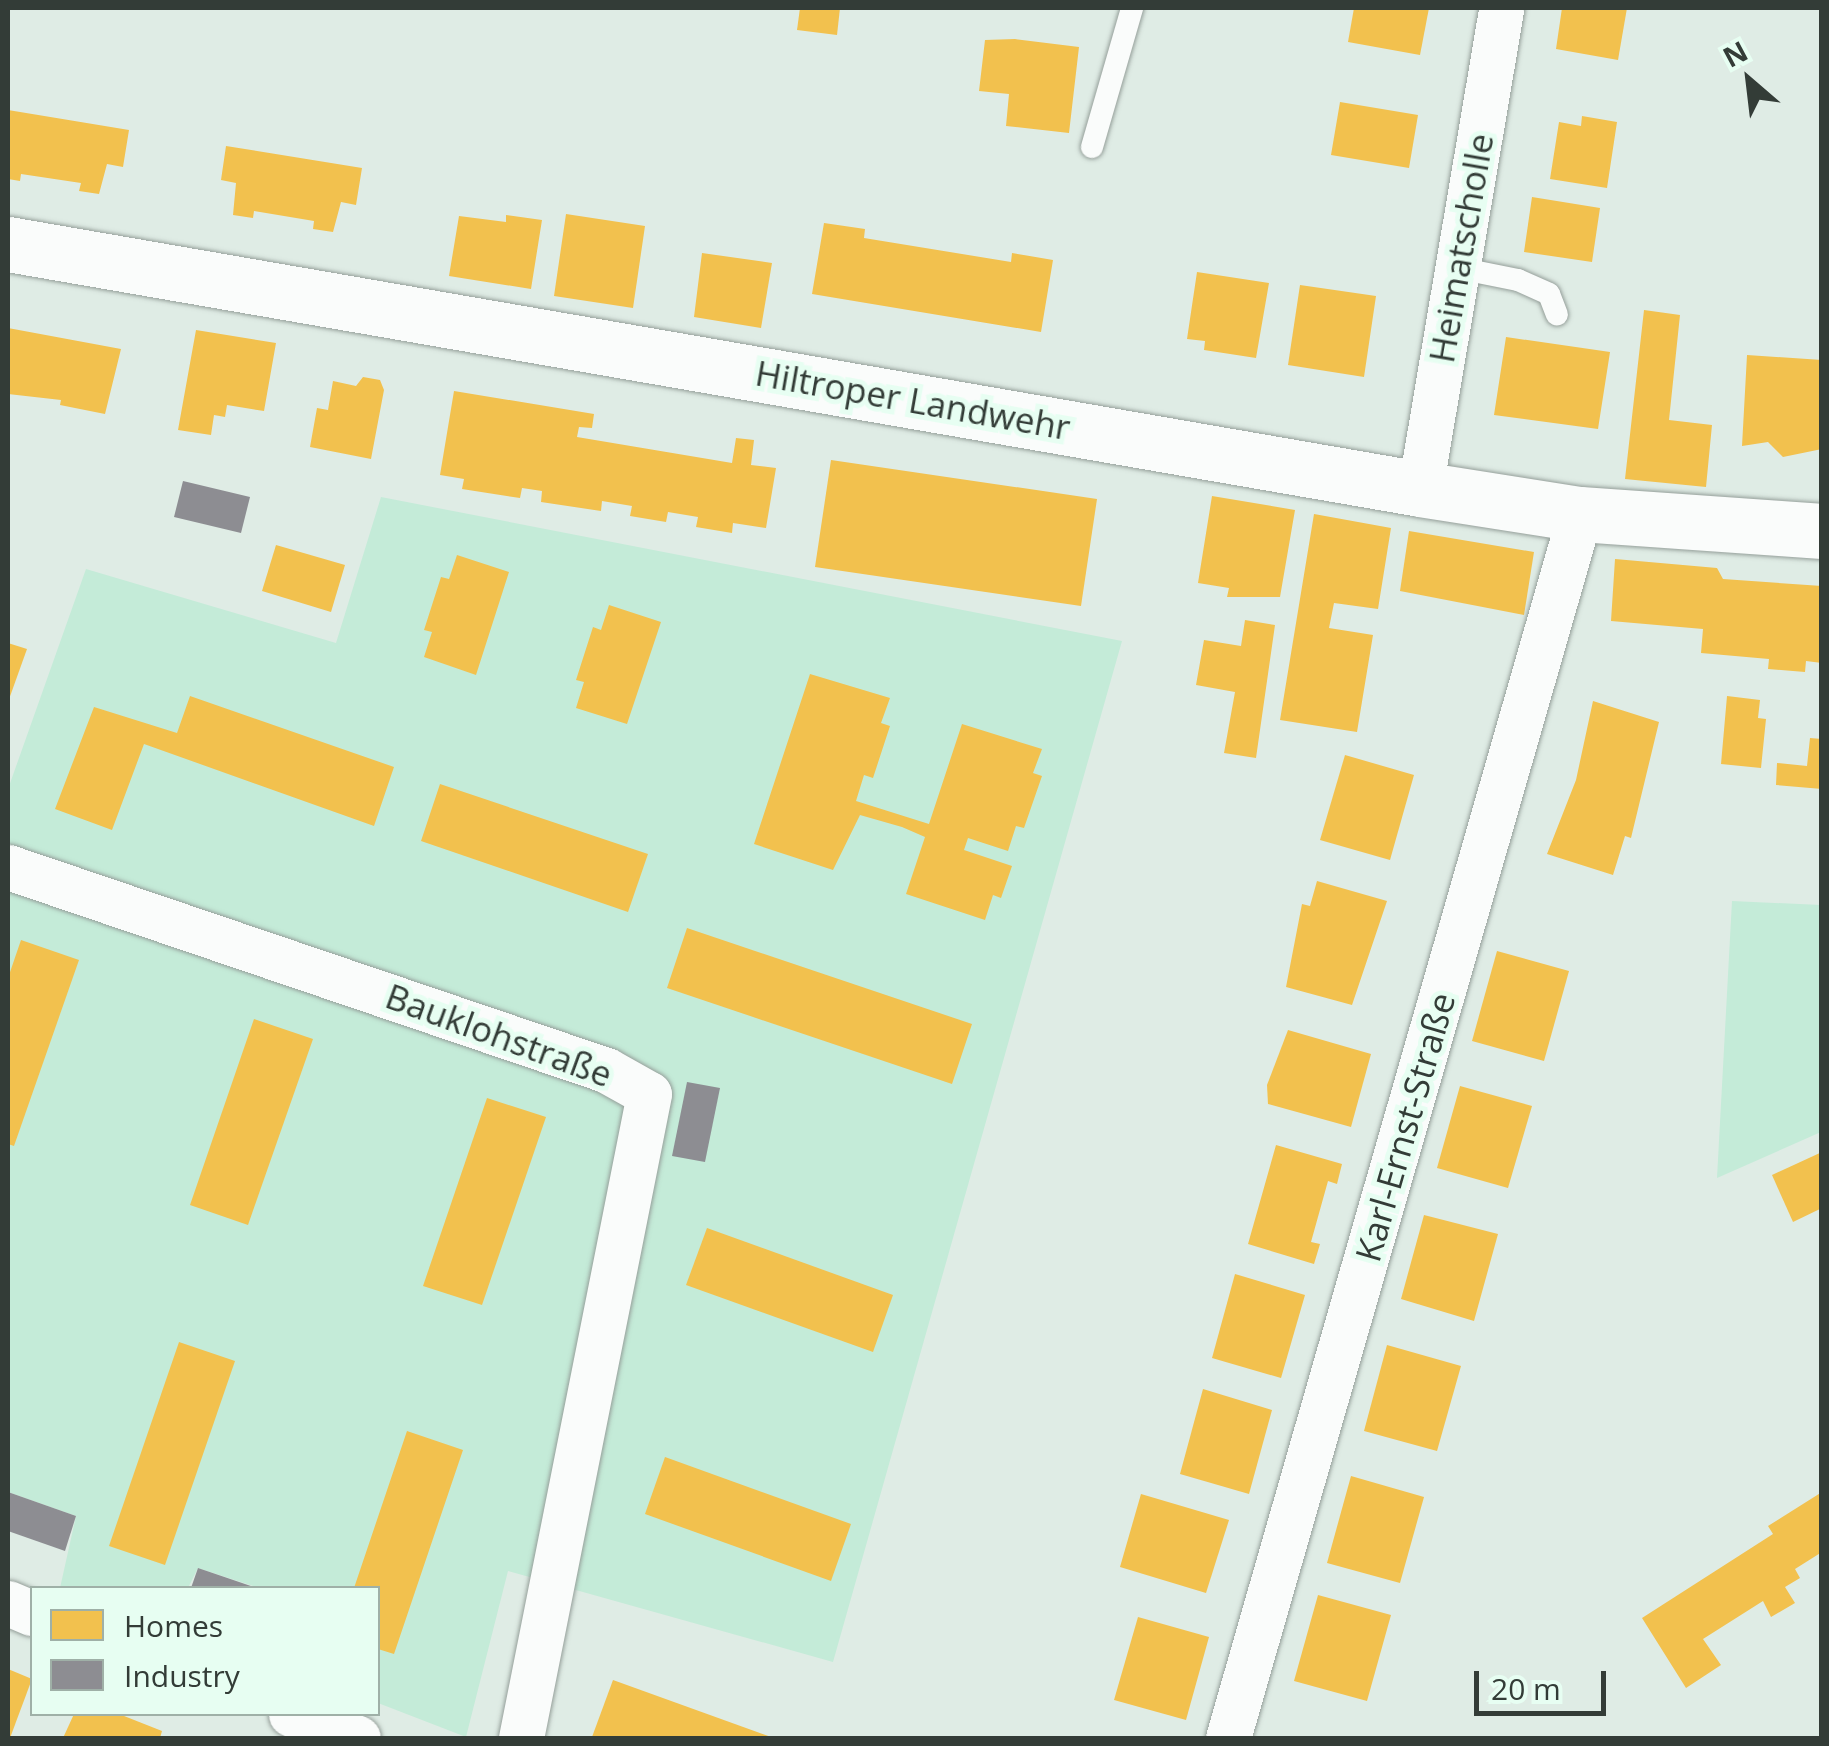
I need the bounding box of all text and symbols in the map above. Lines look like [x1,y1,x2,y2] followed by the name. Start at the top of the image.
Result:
[1699,30,1799,130] north arrow
[1716,31,1754,76] text: N
[1420,130,1502,366] street label: Heimatscholle
[752,352,1074,448] street label: Hiltroper Landwehr
[380,975,618,1095] street label: Bauklohstraße
[1347,988,1463,1266] street label: Karl-Ernst-Straße
[30,1586,380,1716] legend
[124,1605,223,1646] text: Homes
[1479,1651,1612,1713] scale bar
[124,1655,240,1696] text: Industry
[1491,1668,1561,1709] text: 20 m

